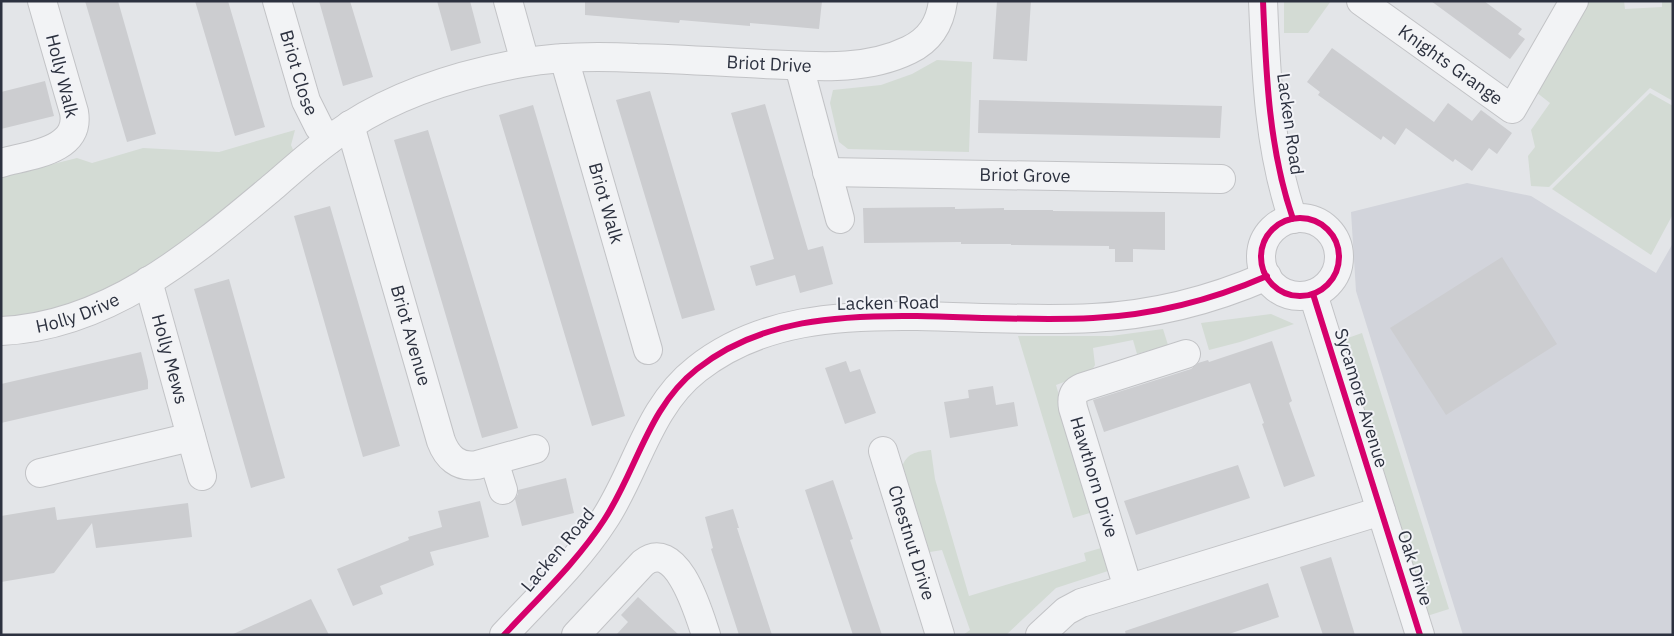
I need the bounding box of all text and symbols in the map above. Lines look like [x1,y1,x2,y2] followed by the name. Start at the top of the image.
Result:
[1394,19,1508,110] street label: Knights Grange
[275,27,324,120] street label: Briot Close
[41,32,84,121] street label: Holly Walk
[726,50,812,77] street label: Briot Drive
[1272,72,1309,176] street label: Lacken Road
[584,160,629,247] street label: Briot Walk
[979,163,1071,187] street label: Briot Grove
[386,282,437,388] street label: Briot Avenue
[34,287,123,338] street label: Holly Drive
[837,290,939,315] street label: Lacken Road
[147,311,194,407] street label: Holly Mews
[1329,325,1394,470] street label: Sycamore Avenue
[1065,413,1124,540] street label: Hawthorn Drive
[883,482,941,603] street label: Chestnut Drive
[516,503,599,596] street label: Lacken Road
[1393,527,1438,609] street label: Oak Drive

